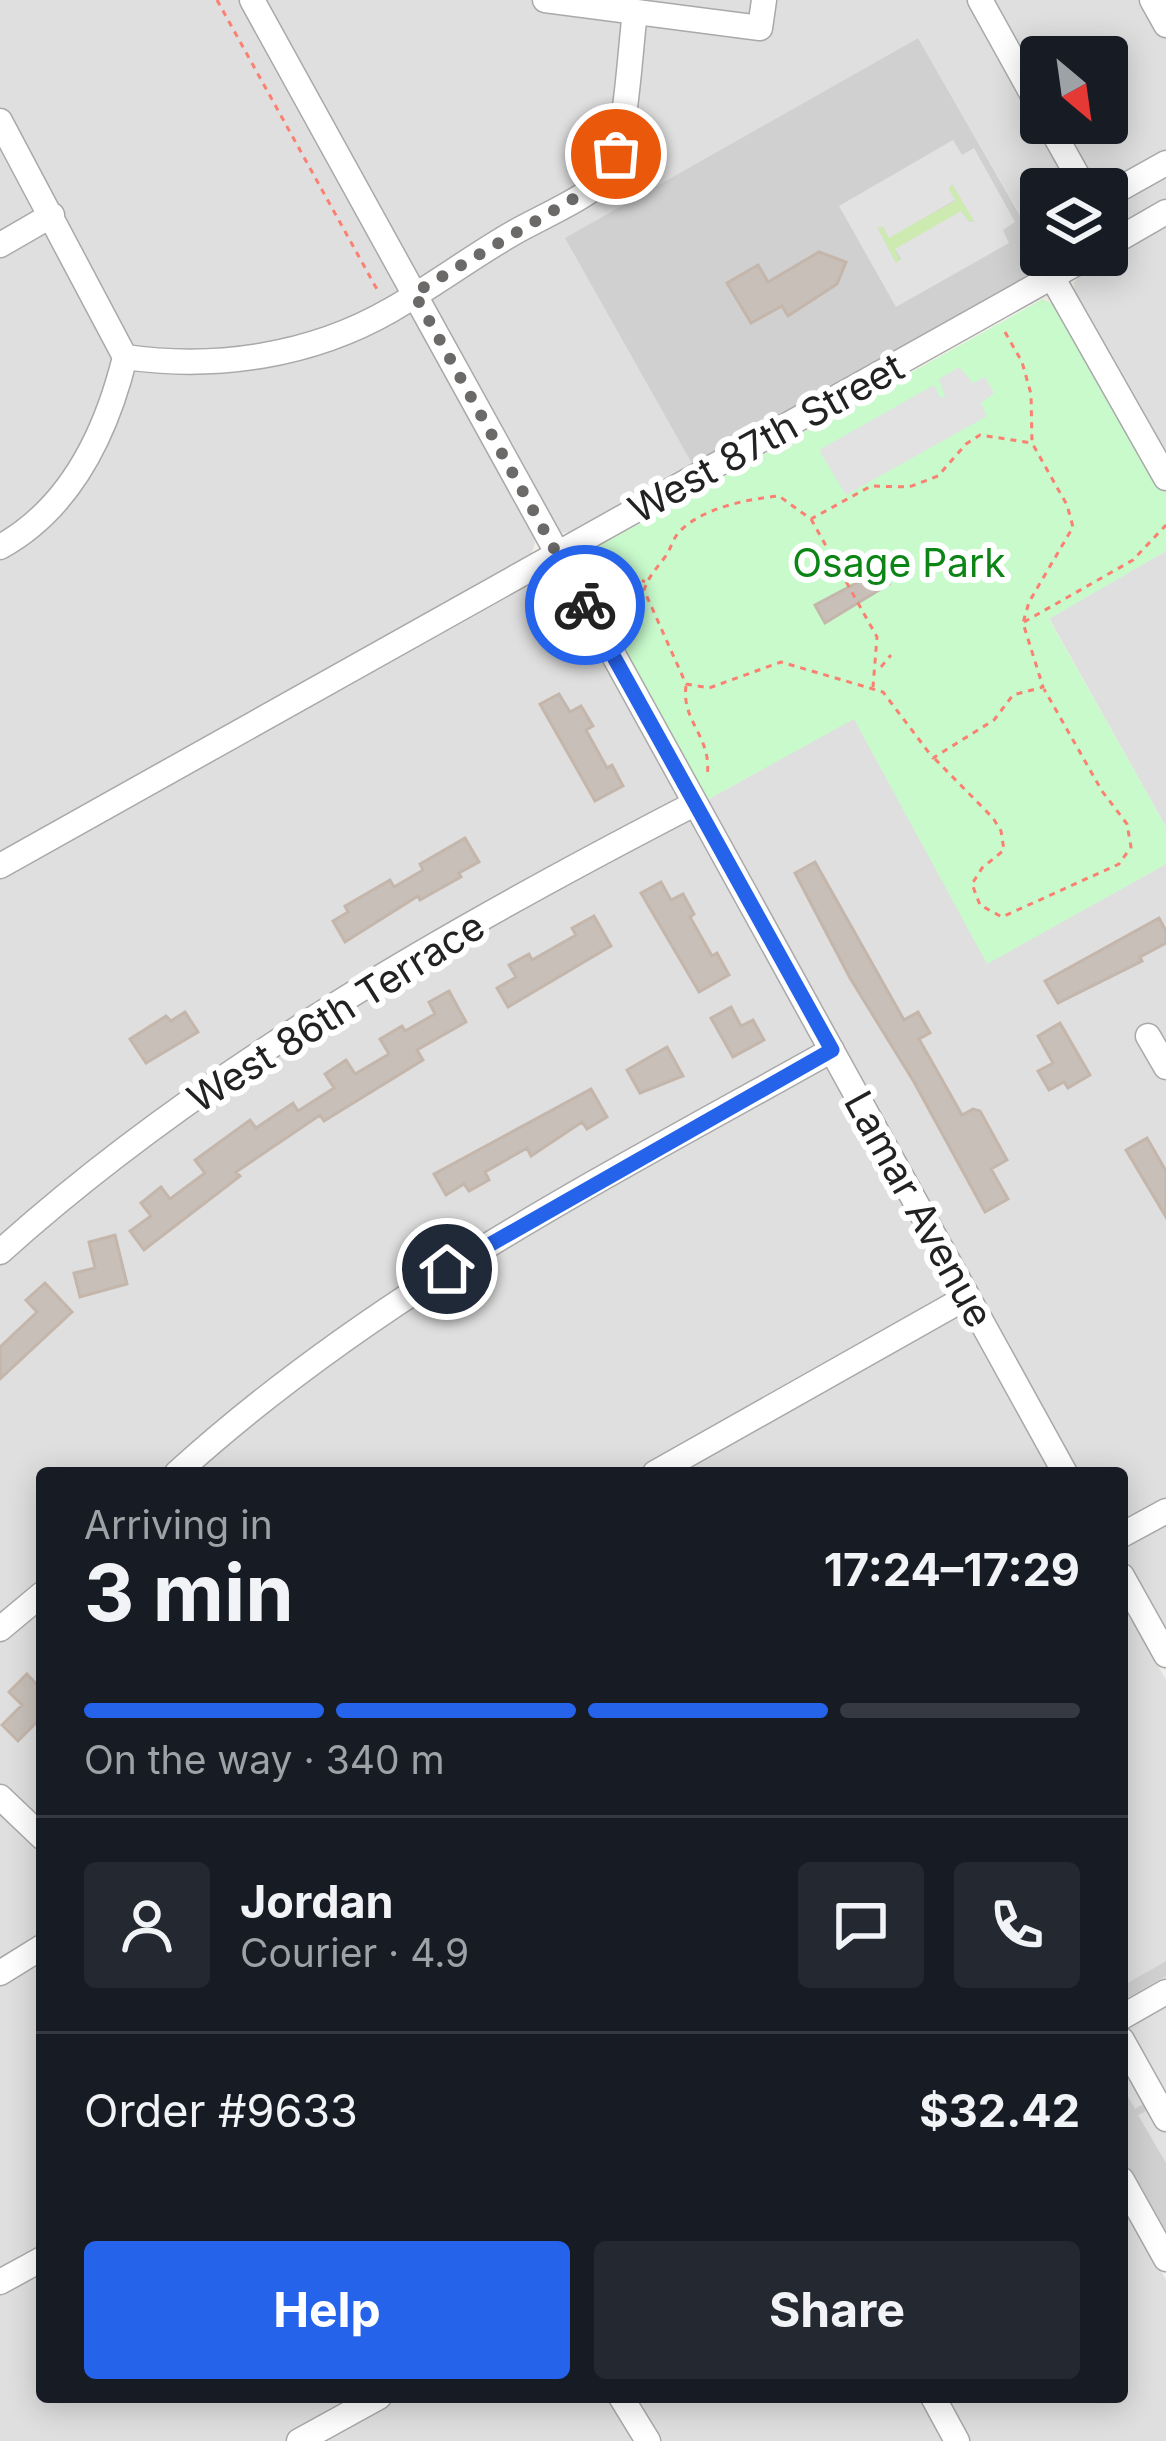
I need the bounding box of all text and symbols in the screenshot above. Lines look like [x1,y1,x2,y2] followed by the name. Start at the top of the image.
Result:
[1020,36,1128,144] north arrow
[1020,36,1128,276] map controls
[565,103,667,205] pin
[583,121,649,187] icon: bag
[1020,168,1128,276] button: layers
[620,343,911,532] street label: West 87th Street
[792,539,1006,586] park label: Osage Park
[525,545,645,665] courier
[552,572,618,638] icon: bike
[179,901,493,1122] street label: West 86th Terrace
[835,1082,1004,1335] street label: Lamar Avenue
[396,1218,498,1320] pin
[414,1236,480,1302] icon: home
[84,1501,273,1548] text: Arriving in
[824,1542,1080,1597] text: 17:24–17:29
[84,1545,294,1640] text: 3 min
[84,1736,445,1783] text: On the way · 340 m
[84,1862,210,1988] button: person
[798,1862,924,1988] button: chat
[954,1862,1080,1988] button: phone
[240,1874,394,1929] text: Jordan
[240,1929,469,1976] text: Courier · 4.9
[84,2083,358,2138] text: Order #9633
[919,2083,1080,2138] text: $32.42
[84,2241,570,2379] button: Help
[594,2241,1080,2379] button: Share

